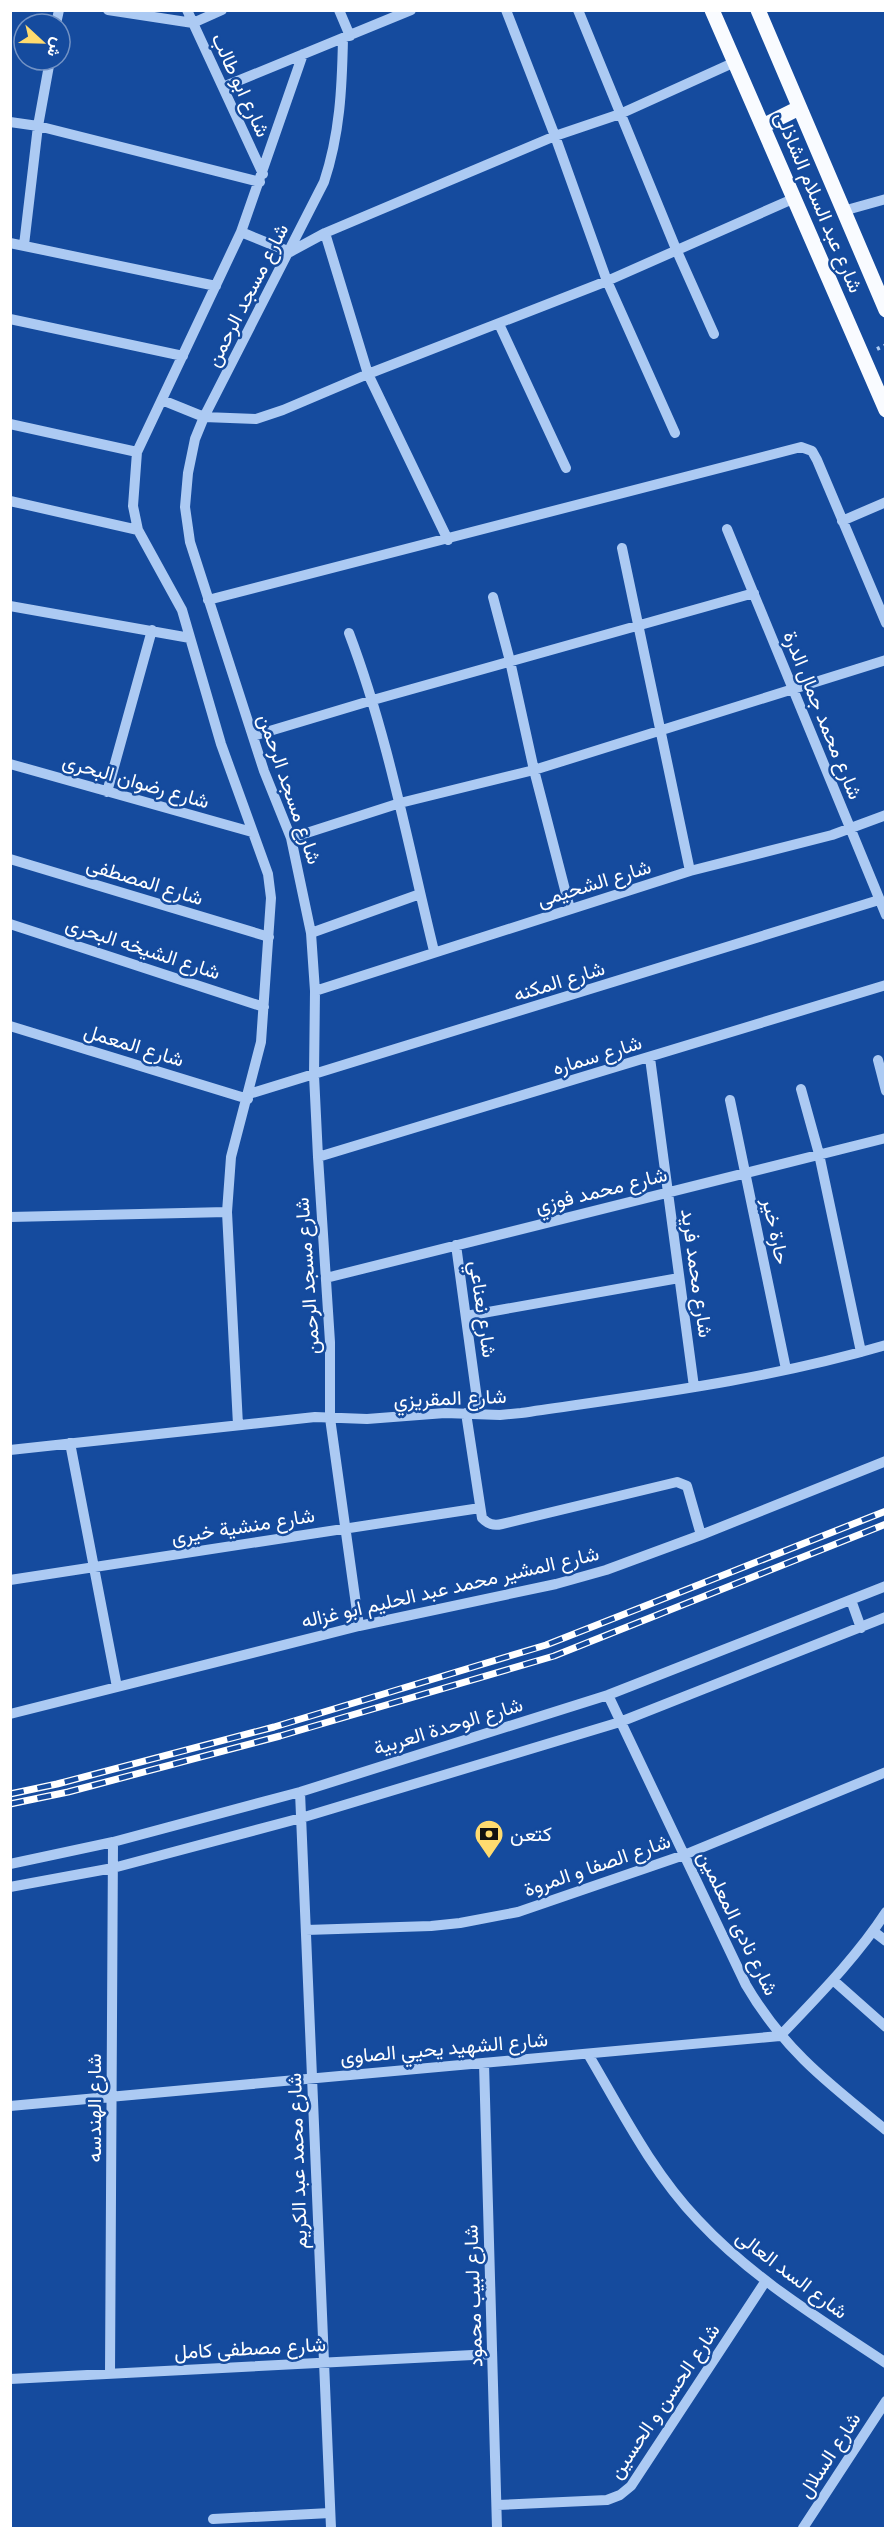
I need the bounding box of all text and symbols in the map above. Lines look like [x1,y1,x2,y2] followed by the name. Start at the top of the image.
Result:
[12,12,72,72] north arrow
[205,30,275,142] street label: شارع ابو طالب
[43,35,68,60] text: ش
[768,108,867,297] street label: شارع عبد السلام الشاذلى
[201,220,295,371] street label: شارع مسجد الرحمن
[776,628,867,803] street label: شارع محمد جمال الدرة
[251,711,326,868] street label: شارع مسجد الرحمن
[59,750,212,815] street label: شارع رضوان البحرى
[83,853,206,912] street label: شارع المصطفى
[534,855,654,914] street label: شارع الشحيمى
[62,913,223,986] street label: شارع الشيخه البحرى
[511,957,608,1008] street label: شارع المكنه
[81,1019,187,1073] street label: شارع المعمل
[550,1031,645,1082] street label: شارع سماره
[533,1163,671,1223] street label: شارع محمد فوزي
[756,1195,794,1266] street label: حارة خير
[291,1197,326,1355] street label: شارع مسجد الرحمن
[674,1207,717,1339] street label: شارع محمد فريد
[459,1259,501,1360] street label: شارع نعناعي
[393,1385,507,1417] street label: شارع المقريزي
[170,1504,317,1551] street label: شارع منشية خيرى
[299,1542,602,1635] street label: شارع المشير محمد عبد الحليم ابو غزاله
[371,1693,526,1762] street label: شارع الوحدة العربية
[473,1818,505,1860] bank icon: كتعن
[510,1823,552,1846] place label: كتعن
[521,1830,674,1903] street label: شارع الصفا و المروة
[691,1847,782,2000] street label: شارع نادى المعلمين
[339,2028,549,2074] street label: شارع الشهيد يحيي الصاوى
[83,2054,108,2162] street label: شارع الهندسه
[283,2073,314,2249] street label: شارع محمد عبد الكريم
[460,2224,489,2368] street label: شارع لبيب محمود
[730,2225,852,2325] street label: شارع السد العالى
[604,2319,726,2484] street label: شارع الحسن و الحسين
[173,2333,327,2366] street label: شارع مصطفى كامل
[793,2408,867,2503] street label: شارع السلال

